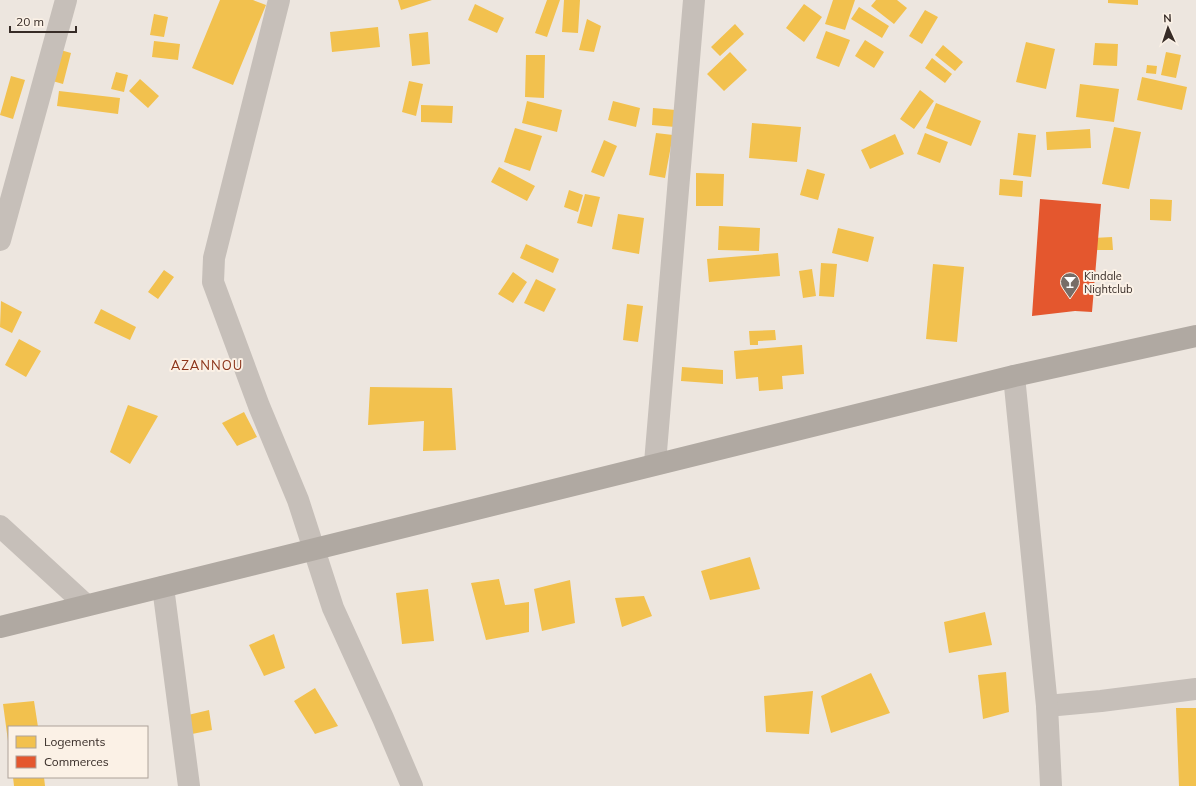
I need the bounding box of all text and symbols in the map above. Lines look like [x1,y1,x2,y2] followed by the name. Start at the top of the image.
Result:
[10,8,76,34] scale bar
[1148,8,1188,48] north arrow
[1163,11,1172,25] text: N
[16,14,44,29] text: 20 m
[1084,269,1133,296] place label: Kindale Nightclub
[1059,271,1081,299] bar icon: Kindale Nightclub
[171,357,243,373] district label: AZANNOU
[8,726,148,778] legend
[44,734,105,749] text: Logements
[44,754,109,769] text: Commerces

